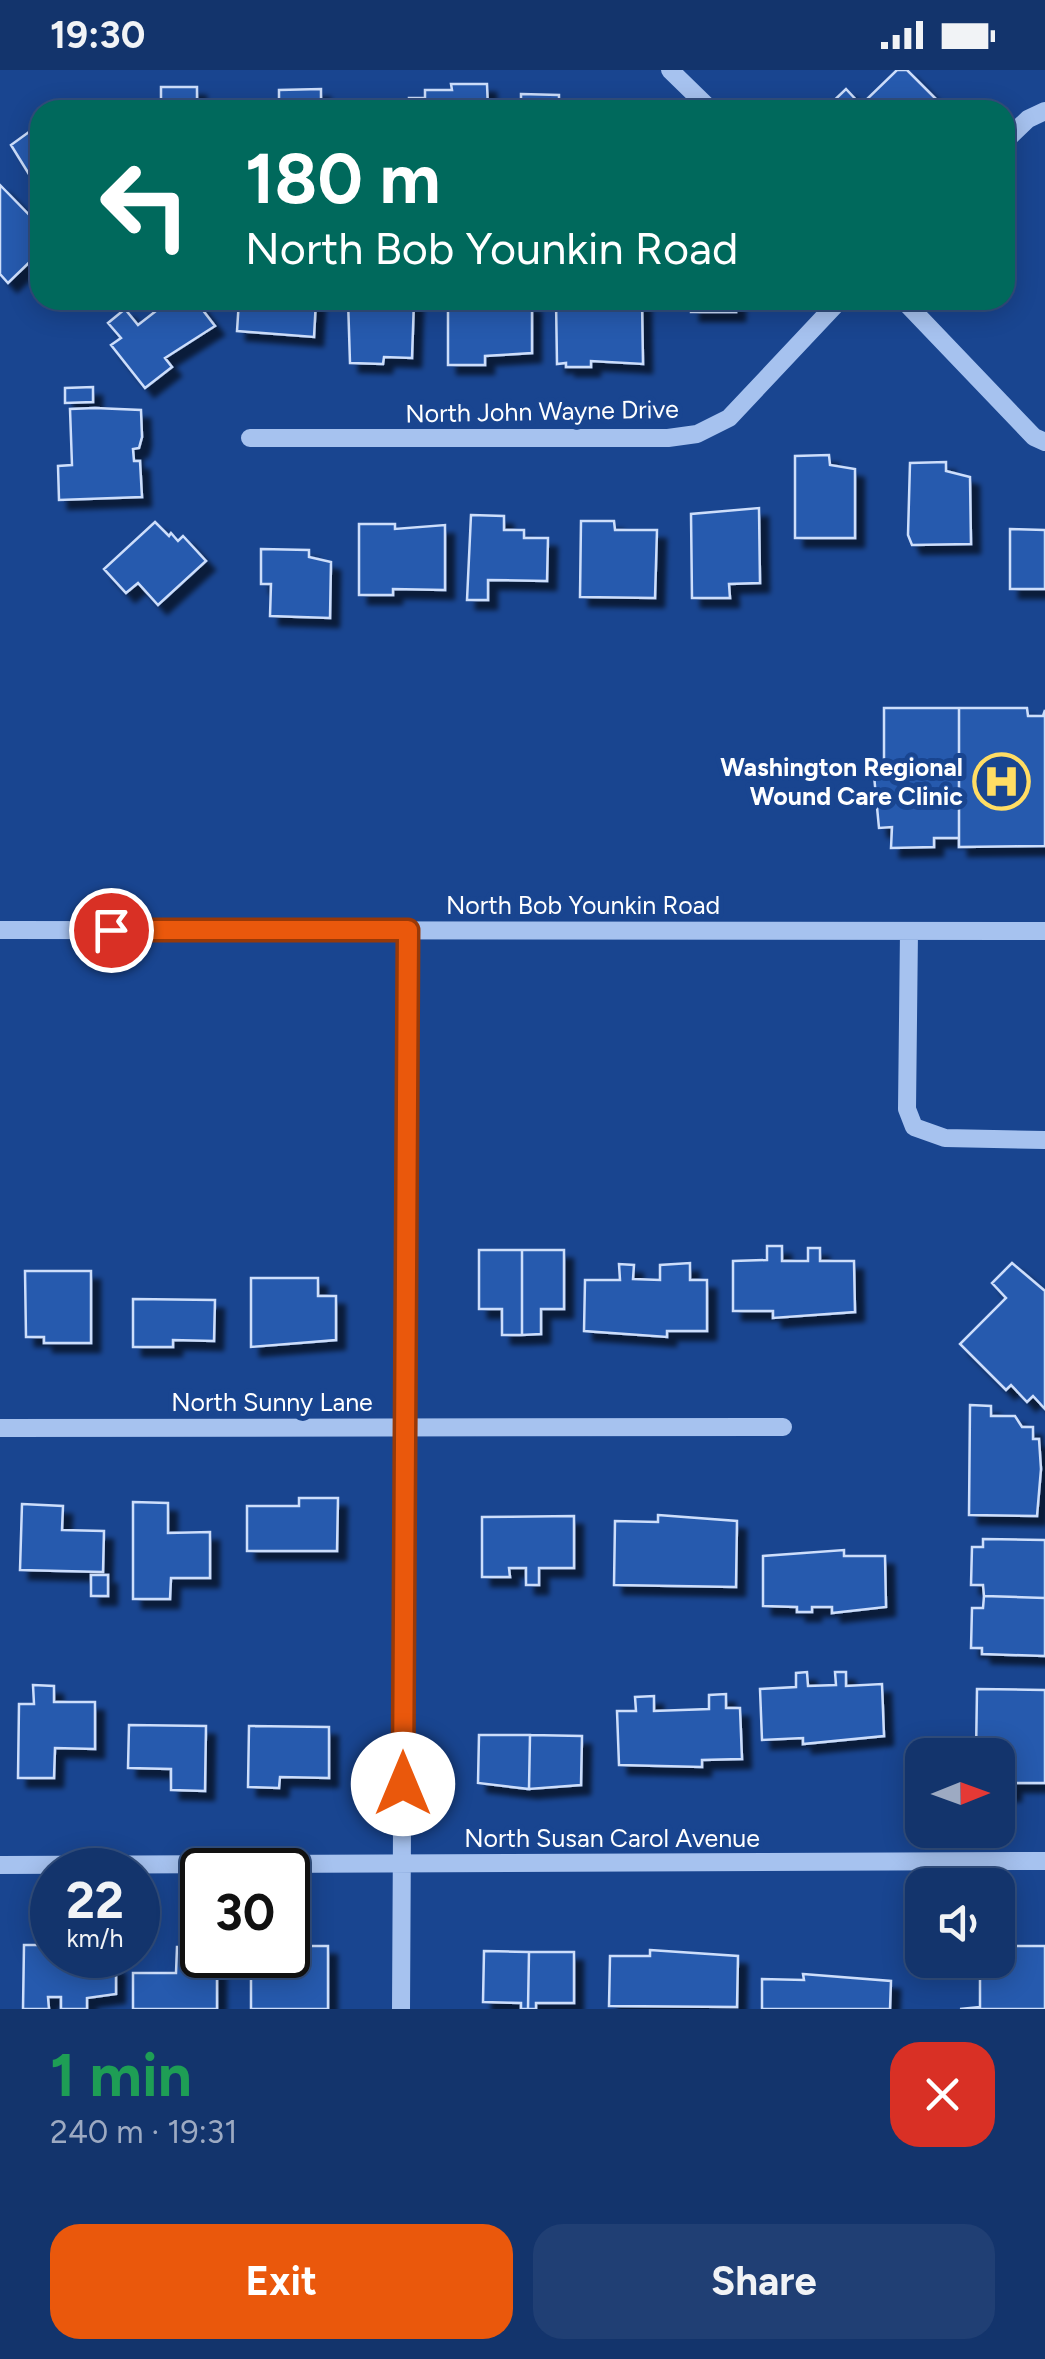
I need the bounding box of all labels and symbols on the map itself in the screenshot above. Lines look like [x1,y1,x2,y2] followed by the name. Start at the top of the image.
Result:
[405,394,679,428] street label: North John Wayne Drive
[972,751,1032,811] hospital icon: Washington Regional Wound Care Clinic
[720,752,963,811] place label: Washington Regional Wound Care Clinic
[69,888,154,973] pin
[446,890,720,920] street label: North Bob Younkin Road
[171,1387,373,1417] street label: North Sunny Lane
[351,1732,455,1836] position arrow
[905,1738,1015,1848] north arrow
[464,1823,760,1853] street label: North Susan Carol Avenue
[180,1848,310,1978] speed limit sign: 30

